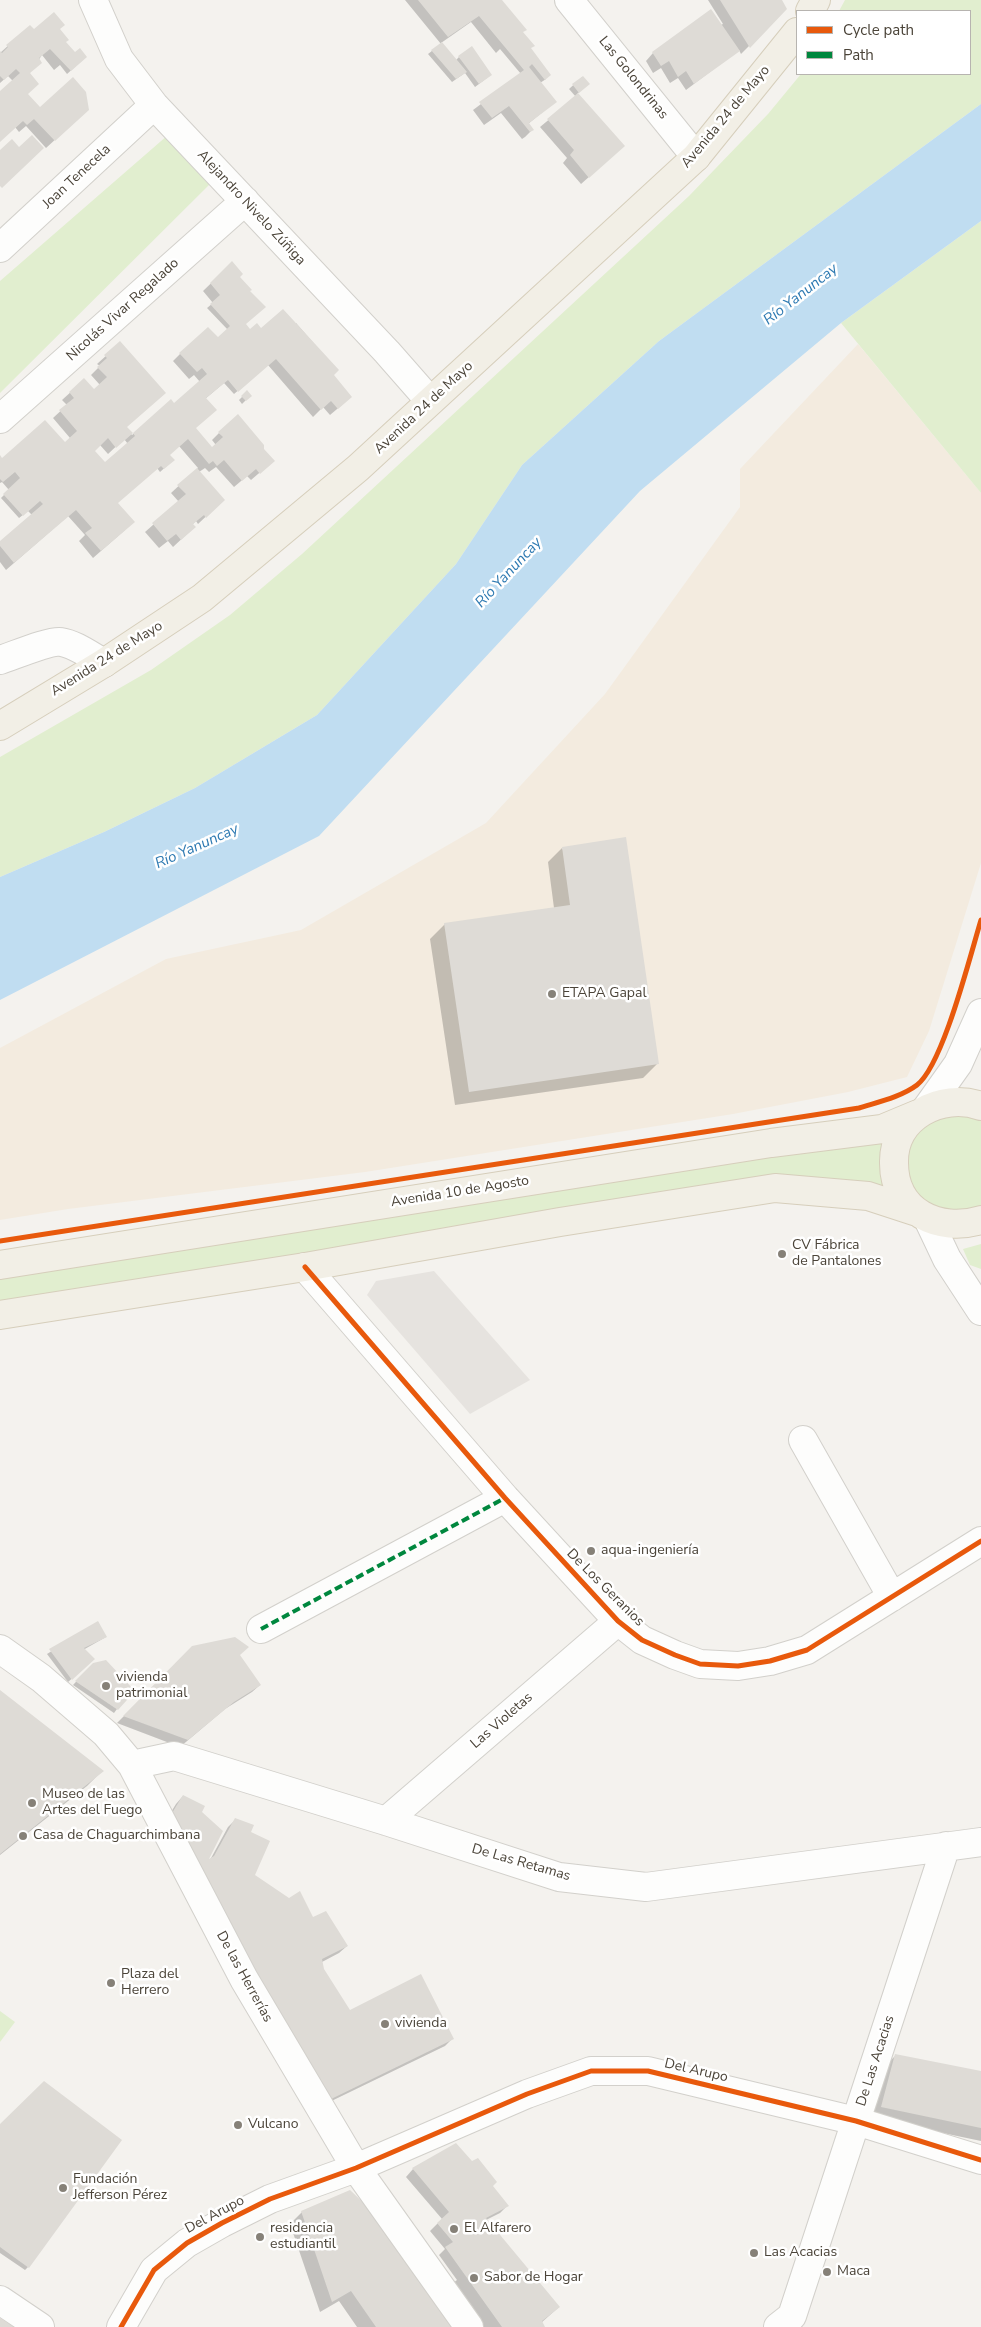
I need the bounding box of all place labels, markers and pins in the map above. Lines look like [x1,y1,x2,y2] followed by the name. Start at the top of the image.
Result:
[562,986,647,1002] place label: ETAPA Gapal
[546,988,558,1000] marker: ETAPA Gapal
[792,1238,881,1270] place label: CV Fábrica de Pantalones
[776,1248,788,1260] marker: CV Fábrica de Pantalones
[601,1543,699,1559] place label: aqua-ingeniería
[585,1545,597,1557] marker: aqua-ingeniería
[116,1670,187,1702] place label: vivienda patrimonial
[100,1680,112,1692] marker: vivienda patrimonial
[42,1787,142,1820] place label: Museo de las Artes del Fuego
[26,1797,38,1809] marker: Museo de las Artes del Fuego
[33,1828,200,1844] place label: Casa de Chaguarchimbana
[17,1830,29,1842] marker: Casa de Chaguarchimbana
[121,1967,179,2000] place label: Plaza del Herrero
[105,1977,117,1989] marker: Plaza del Herrero
[395,2016,447,2032] place label: vivienda
[379,2018,391,2030] marker: vivienda
[248,2117,298,2133] place label: Vulcano
[232,2119,244,2131] marker: Vulcano
[73,2172,167,2204] place label: Fundación Jefferson Pérez
[57,2182,69,2194] marker: Fundación Jefferson Pérez
[270,2221,336,2254] place label: residencia estudiantil
[464,2221,531,2237] place label: El Alfarero
[448,2223,460,2235] marker: El Alfarero
[254,2231,266,2243] marker: residencia estudiantil
[764,2245,837,2261] place label: Las Acacias
[748,2247,760,2259] marker: Las Acacias
[837,2264,870,2280] place label: Maca
[821,2266,833,2278] marker: Maca
[484,2270,583,2286] place label: Sabor de Hogar
[468,2272,480,2284] marker: Sabor de Hogar

